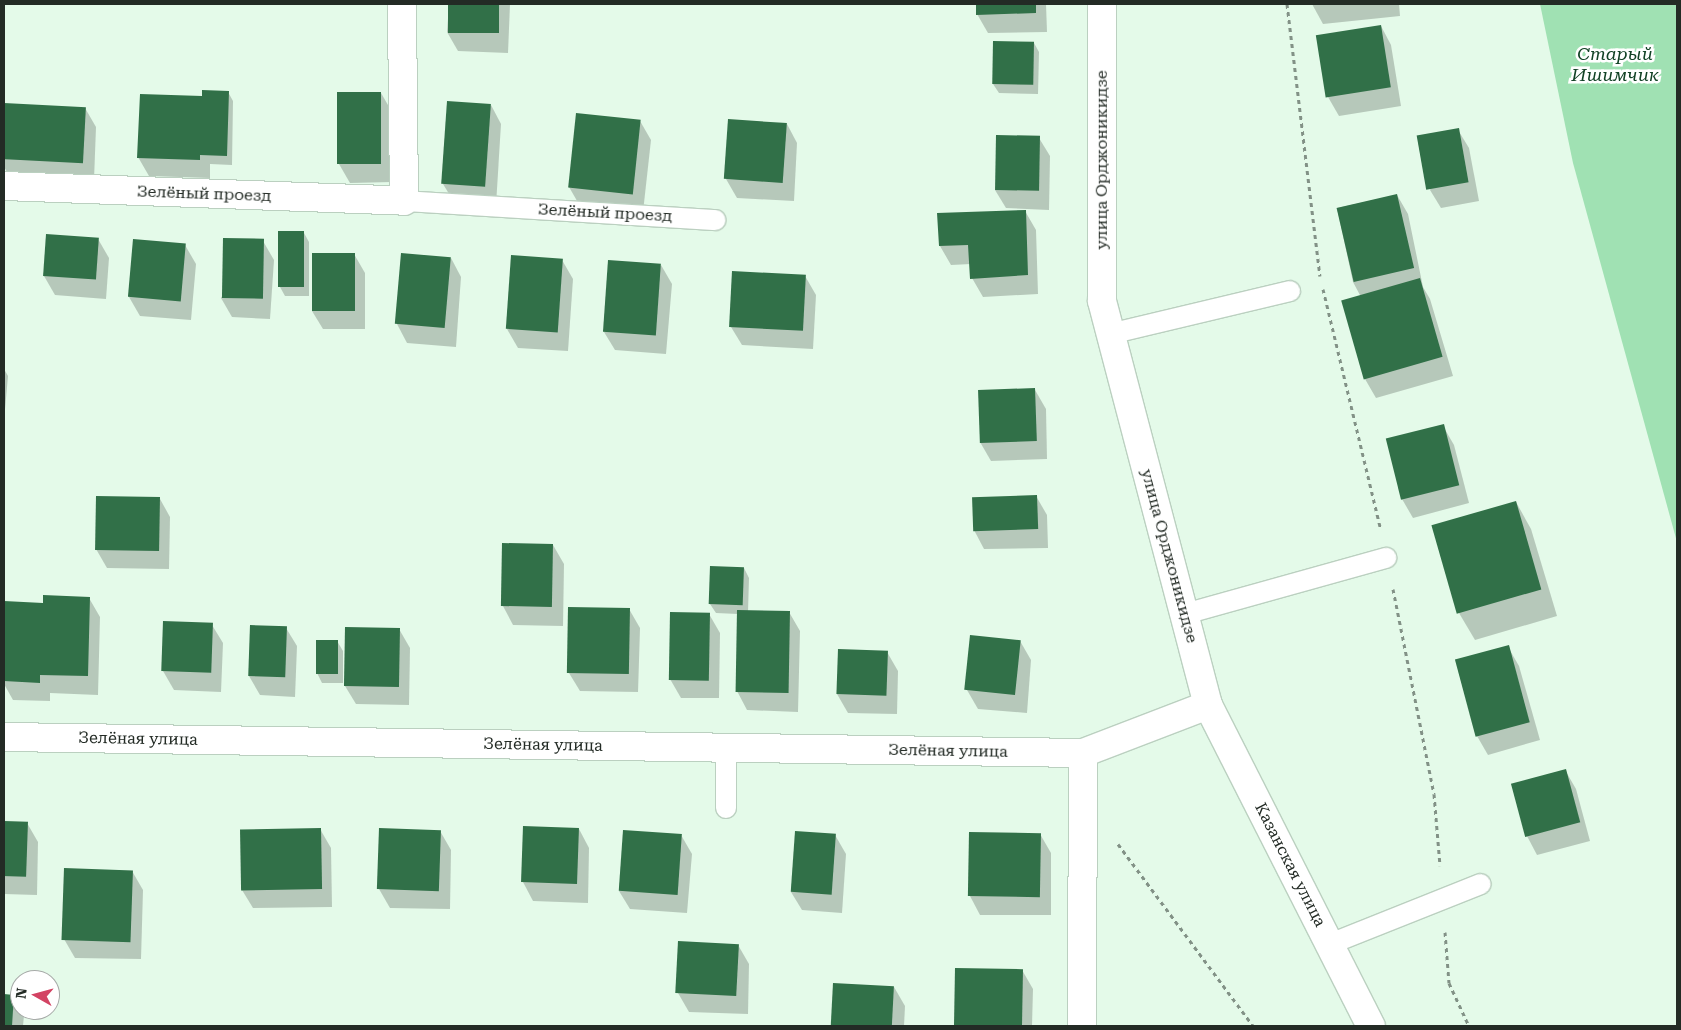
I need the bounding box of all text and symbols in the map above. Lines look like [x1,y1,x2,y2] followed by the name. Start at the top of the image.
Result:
[1571,44,1659,86] water label: Старый Ишимчик
[1092,70,1112,250] street label: улица Орджоникидзе
[136,182,272,206] street label: Зелёный проезд
[537,200,673,226] street label: Зелёный проезд
[1137,467,1201,645] street label: улица Орджоникидзе
[78,728,198,750] street label: Зелёная улица
[483,734,603,756] street label: Зелёная улица
[888,740,1008,762] street label: Зелёная улица
[1250,800,1330,930] street label: Казанская улица
[10,970,60,1020] north arrow
[13,987,30,1000] text: N

